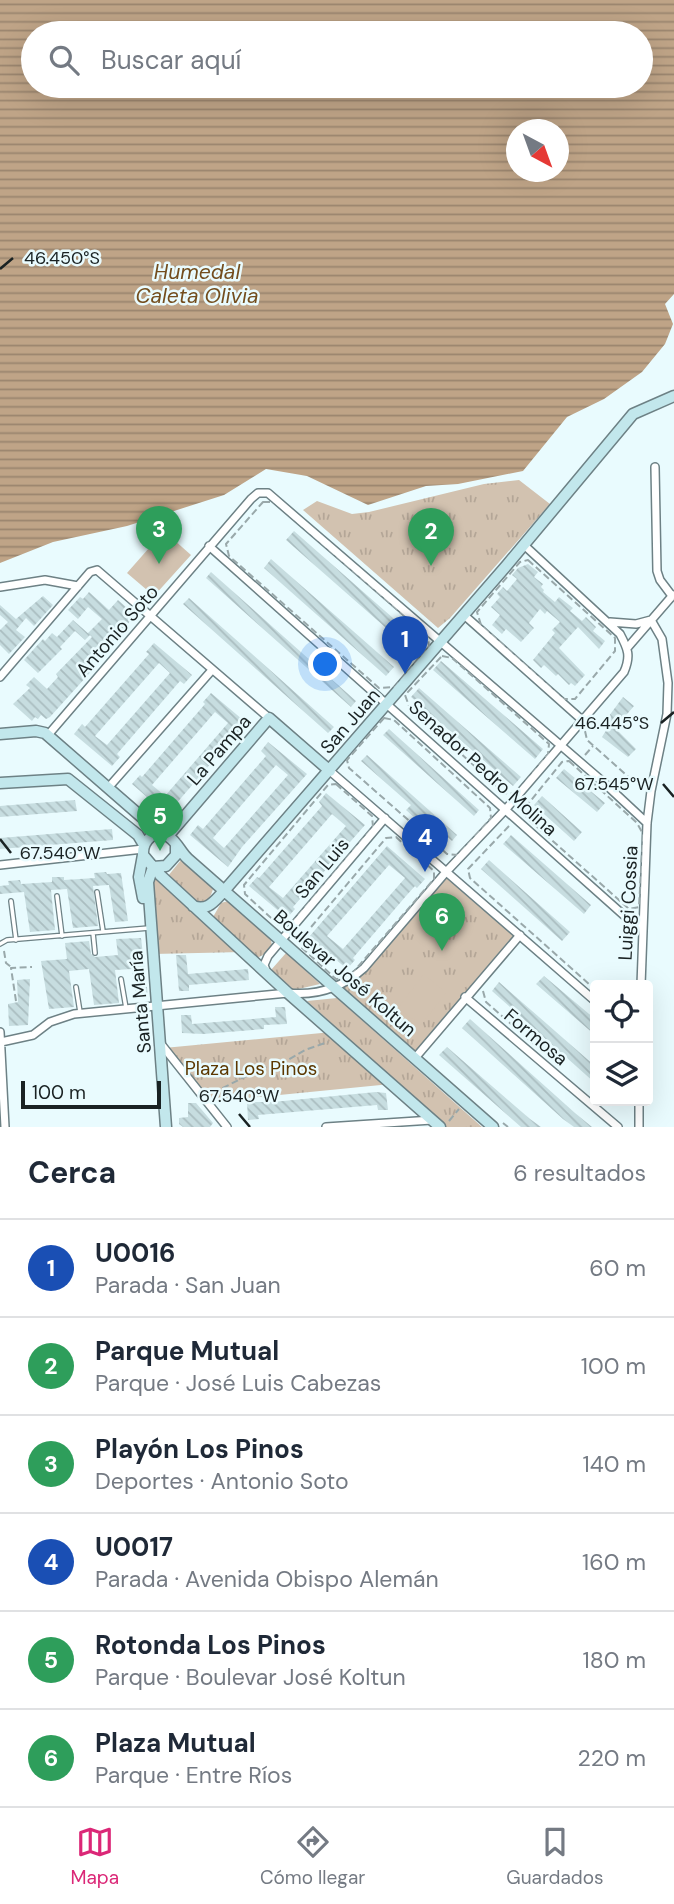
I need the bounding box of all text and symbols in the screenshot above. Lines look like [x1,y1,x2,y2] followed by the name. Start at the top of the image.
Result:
[21,21,653,98] search box
[45,41,83,79] icon: search
[101,43,241,77] text: Buscar aquí
[506,119,569,182] north arrow
[24,246,100,270] text: 46.450°S
[135,258,259,310] water label: Humedal Caleta Olivia
[136,506,182,564] pin: 3
[408,508,454,566] pin: 2
[70,580,164,682] street label: Antonio Soto
[382,616,428,674] pin: 1
[308,647,342,681] your location
[315,683,385,759] street label: San Juan
[403,695,563,841] street label: Senador Pedro Molina
[182,710,256,790] street label: La Pampa
[575,711,649,735] text: 46.445°S
[574,772,654,796] text: 67.545°W
[137,793,183,851] pin: 5
[402,814,448,872] pin: 4
[289,832,355,904] street label: San Luis
[20,841,100,865] text: 67.540°W
[613,845,643,961] street label: Luiggi Cossia
[419,893,465,951] pin: 6
[268,904,422,1042] street label: Boulevar José Koltun
[123,950,157,1054] street label: Santa María
[590,980,653,1106] map controls
[590,980,653,1043] button: locate
[499,1003,573,1071] street label: Formosa
[590,1043,653,1106] button: layers
[185,1056,317,1081] park label: Plaza Los Pinos
[21,1078,161,1110] scale bar
[32,1080,86,1105] text: 100 m
[199,1084,279,1108] text: 67.540°W
[28,1153,116,1192] text: Cerca
[513,1158,646,1188] text: 6 resultados
[95,1236,175,1270] text: U0016
[47,1253,55,1283] text: 1
[589,1253,646,1283] text: 60 m
[95,1270,281,1300] text: Parada · San Juan
[95,1334,279,1368] text: Parque Mutual
[44,1351,58,1381] text: 2
[581,1351,646,1381] text: 100 m
[95,1368,381,1398] text: Parque · José Luis Cabezas
[95,1432,304,1466] text: Playón Los Pinos
[44,1449,58,1479] text: 3
[583,1449,646,1479] text: 140 m
[95,1466,349,1496] text: Deportes · Antonio Soto
[95,1530,173,1564] text: U0017
[44,1547,58,1577] text: 4
[582,1547,646,1577] text: 160 m
[95,1564,439,1594] text: Parada · Avenida Obispo Alemán
[95,1628,326,1662] text: Rotonda Los Pinos
[44,1645,58,1675] text: 5
[582,1645,646,1675] text: 180 m
[95,1662,406,1692] text: Parque · Boulevar José Koltun
[95,1726,256,1760] text: Plaza Mutual
[44,1743,58,1773] text: 6
[577,1743,646,1773] text: 220 m
[95,1760,292,1790] text: Parque · Entre Ríos
[70,1823,119,1890] tab: Mapa
[260,1823,365,1890] tab: Cómo llegar
[506,1823,604,1890] tab: Guardados

